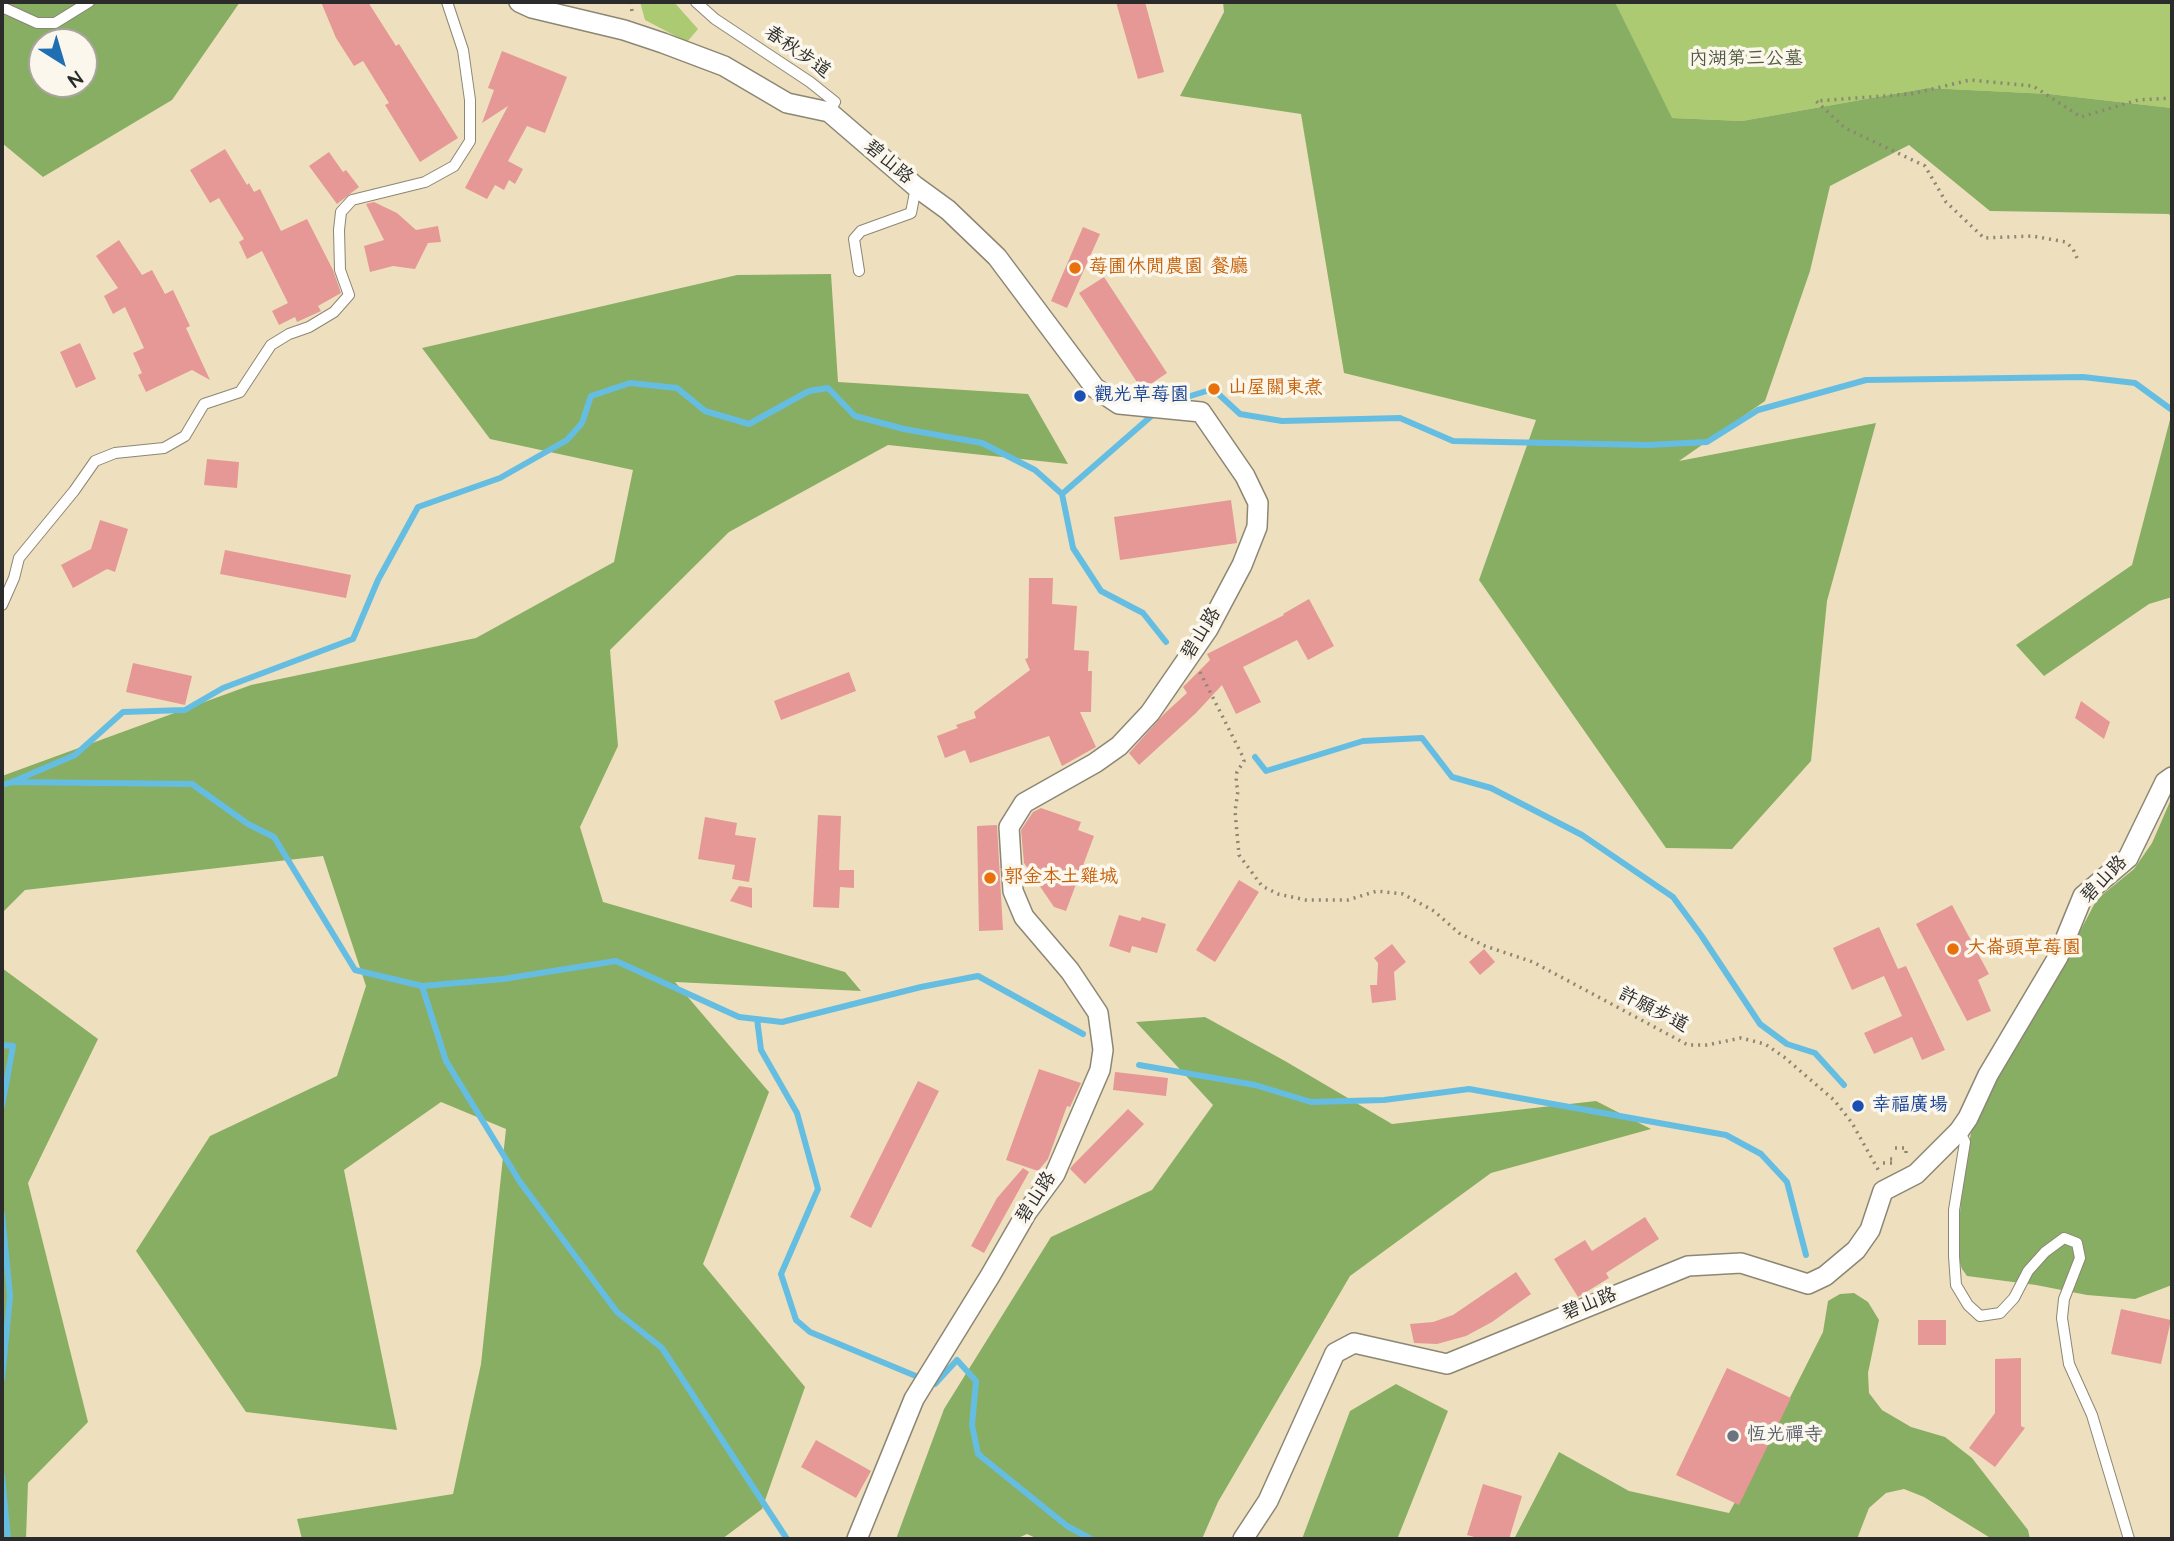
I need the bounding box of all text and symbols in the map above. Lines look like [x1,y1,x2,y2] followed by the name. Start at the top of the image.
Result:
[759,22,835,84] street label: 春秋步道
[28,28,98,98] north arrow
[1689,49,1803,71] park label: 內湖第三公墓
[62,64,88,93] text: N
[859,136,917,190] street label: 碧山路
[1089,257,1249,279] place label: 莓圃休閒農園 餐廳
[1067,260,1083,276] marker: 莓圃休閒農園 餐廳
[1228,378,1323,400] place label: 山屋關東煮
[1206,381,1222,397] marker: 山屋關東煮
[1094,385,1189,407] place label: 觀光草莓園
[1072,388,1088,404] marker: 觀光草莓園
[1177,604,1227,664] street label: 碧山路
[2077,852,2133,908] street label: 碧山路
[1004,867,1118,889] place label: 郭金本土雞城
[982,870,998,886] marker: 郭金本土雞城
[1967,938,2081,960] place label: 大崙頭草莓園
[1945,941,1961,957] marker: 大崙頭草莓園
[1614,984,1692,1038] street label: 許願步道
[1872,1095,1948,1117] place label: 幸福廣場
[1850,1098,1866,1114] marker: 幸福廣場
[1012,1168,1062,1228] street label: 碧山路
[1559,1284,1621,1326] street label: 碧山路
[1747,1425,1823,1447] place label: 恆光禪寺
[1725,1428,1741,1444] marker: 恆光禪寺

